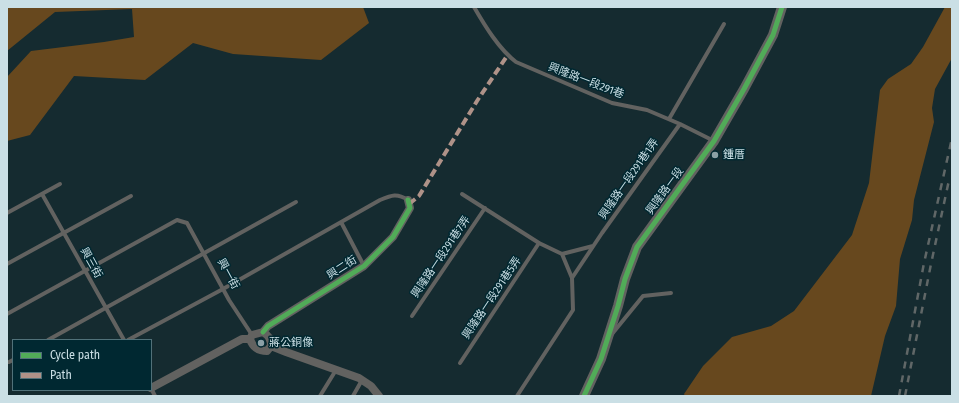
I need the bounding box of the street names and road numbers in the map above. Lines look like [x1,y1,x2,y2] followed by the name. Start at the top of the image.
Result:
[546,60,626,102] street label: 興隆路一段291巷
[596,136,662,222] street label: 興隆路一段291巷1弄
[643,165,687,217] street label: 興隆路一段
[409,214,473,300] street label: 興隆路一段291巷7弄
[77,245,105,281] street label: 興三街
[325,253,359,283] street label: 興二街
[460,254,524,342] street label: 興隆路一段291巷5弄
[214,256,242,292] street label: 興一街

